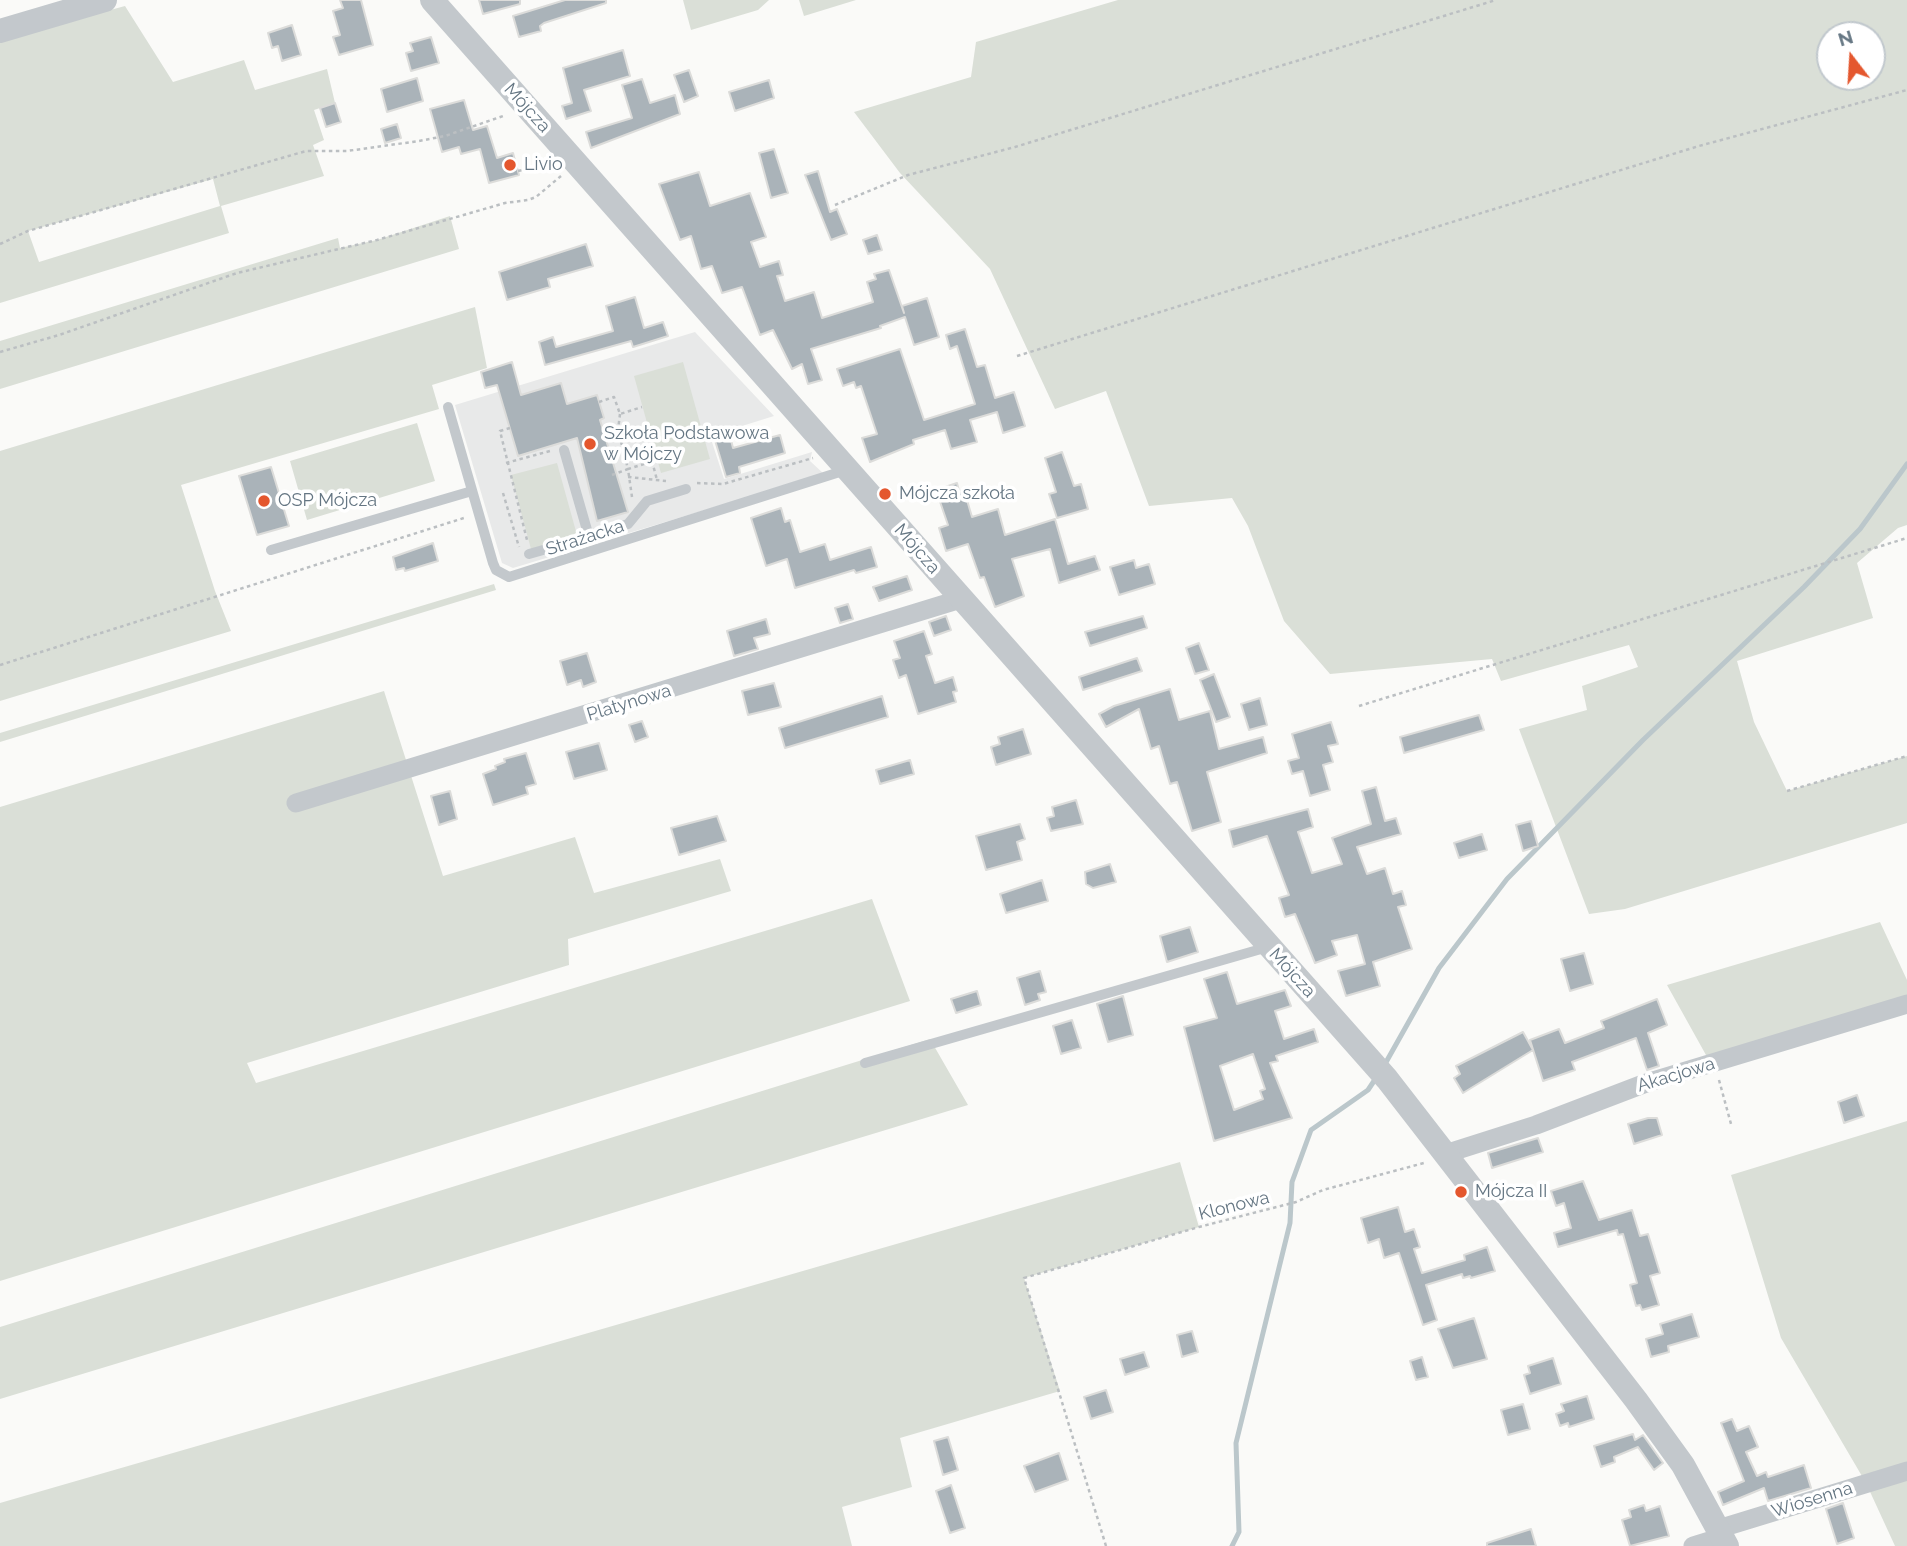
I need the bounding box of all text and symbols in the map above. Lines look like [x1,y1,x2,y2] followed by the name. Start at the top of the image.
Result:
[1816,21,1886,91] north arrow
[1835,25,1856,50] text: N
[499,79,555,137] street label: Mójcza
[524,154,563,176] place label: Livio
[502,157,518,173] marker: Livio
[604,423,769,466] place label: Szkoła Podstawowa w Mójczy
[582,436,598,452] marker: Szkoła Podstawowa w Mójczy
[899,483,1015,505] place label: Mójcza szkoła
[877,486,893,502] marker: Mójcza szkoła
[278,490,377,512] place label: OSP Mójcza
[256,493,272,509] marker: OSP Mójcza
[543,515,627,561] street label: Strażacka
[890,520,944,578] street label: Mójcza
[584,680,674,726] street label: Platynowa
[1264,944,1320,1002] street label: Mójcza
[1635,1053,1717,1097] street label: Akacjowa
[1475,1181,1547,1203] place label: Mójcza II
[1453,1184,1469,1200] marker: Mójcza II
[1196,1187,1272,1225] street label: Klonowa
[1769,1477,1855,1523] street label: Wiosenna

